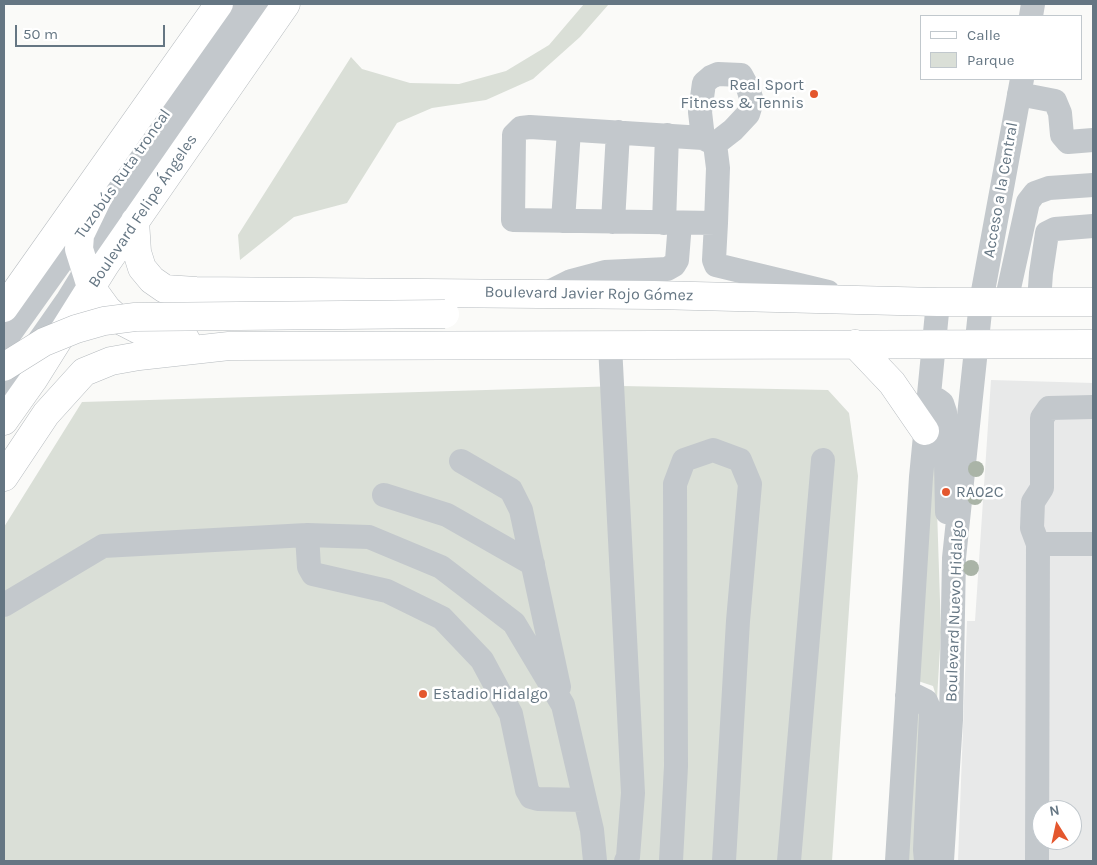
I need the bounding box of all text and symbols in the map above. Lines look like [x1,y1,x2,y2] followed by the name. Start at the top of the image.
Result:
[18,15,168,47] scale bar
[920,15,1082,80] legend
[23,25,58,43] text: 50 m
[967,26,1001,44] text: Calle
[967,51,1015,69] text: Parque
[680,75,804,113] place label: Real Sport Fitness & Tennis
[808,88,820,100] marker: Real Sport Fitness & Tennis
[71,105,175,243] street label: Tuzobús Ruta troncal
[980,121,1022,259] street label: Acceso a la Central
[84,131,202,291] street label: Boulevard Felipe Ángeles
[484,283,694,305] street label: Boulevard Javier Rojo Gómez
[956,482,1004,502] place label: RA02C
[940,486,952,498] marker: RA02C
[942,520,968,702] street label: Boulevard Nuevo Hidalgo
[433,684,548,704] place label: Estadio Hidalgo
[417,688,429,700] marker: Estadio Hidalgo
[1032,800,1082,850] north arrow
[1048,801,1061,820] text: N

